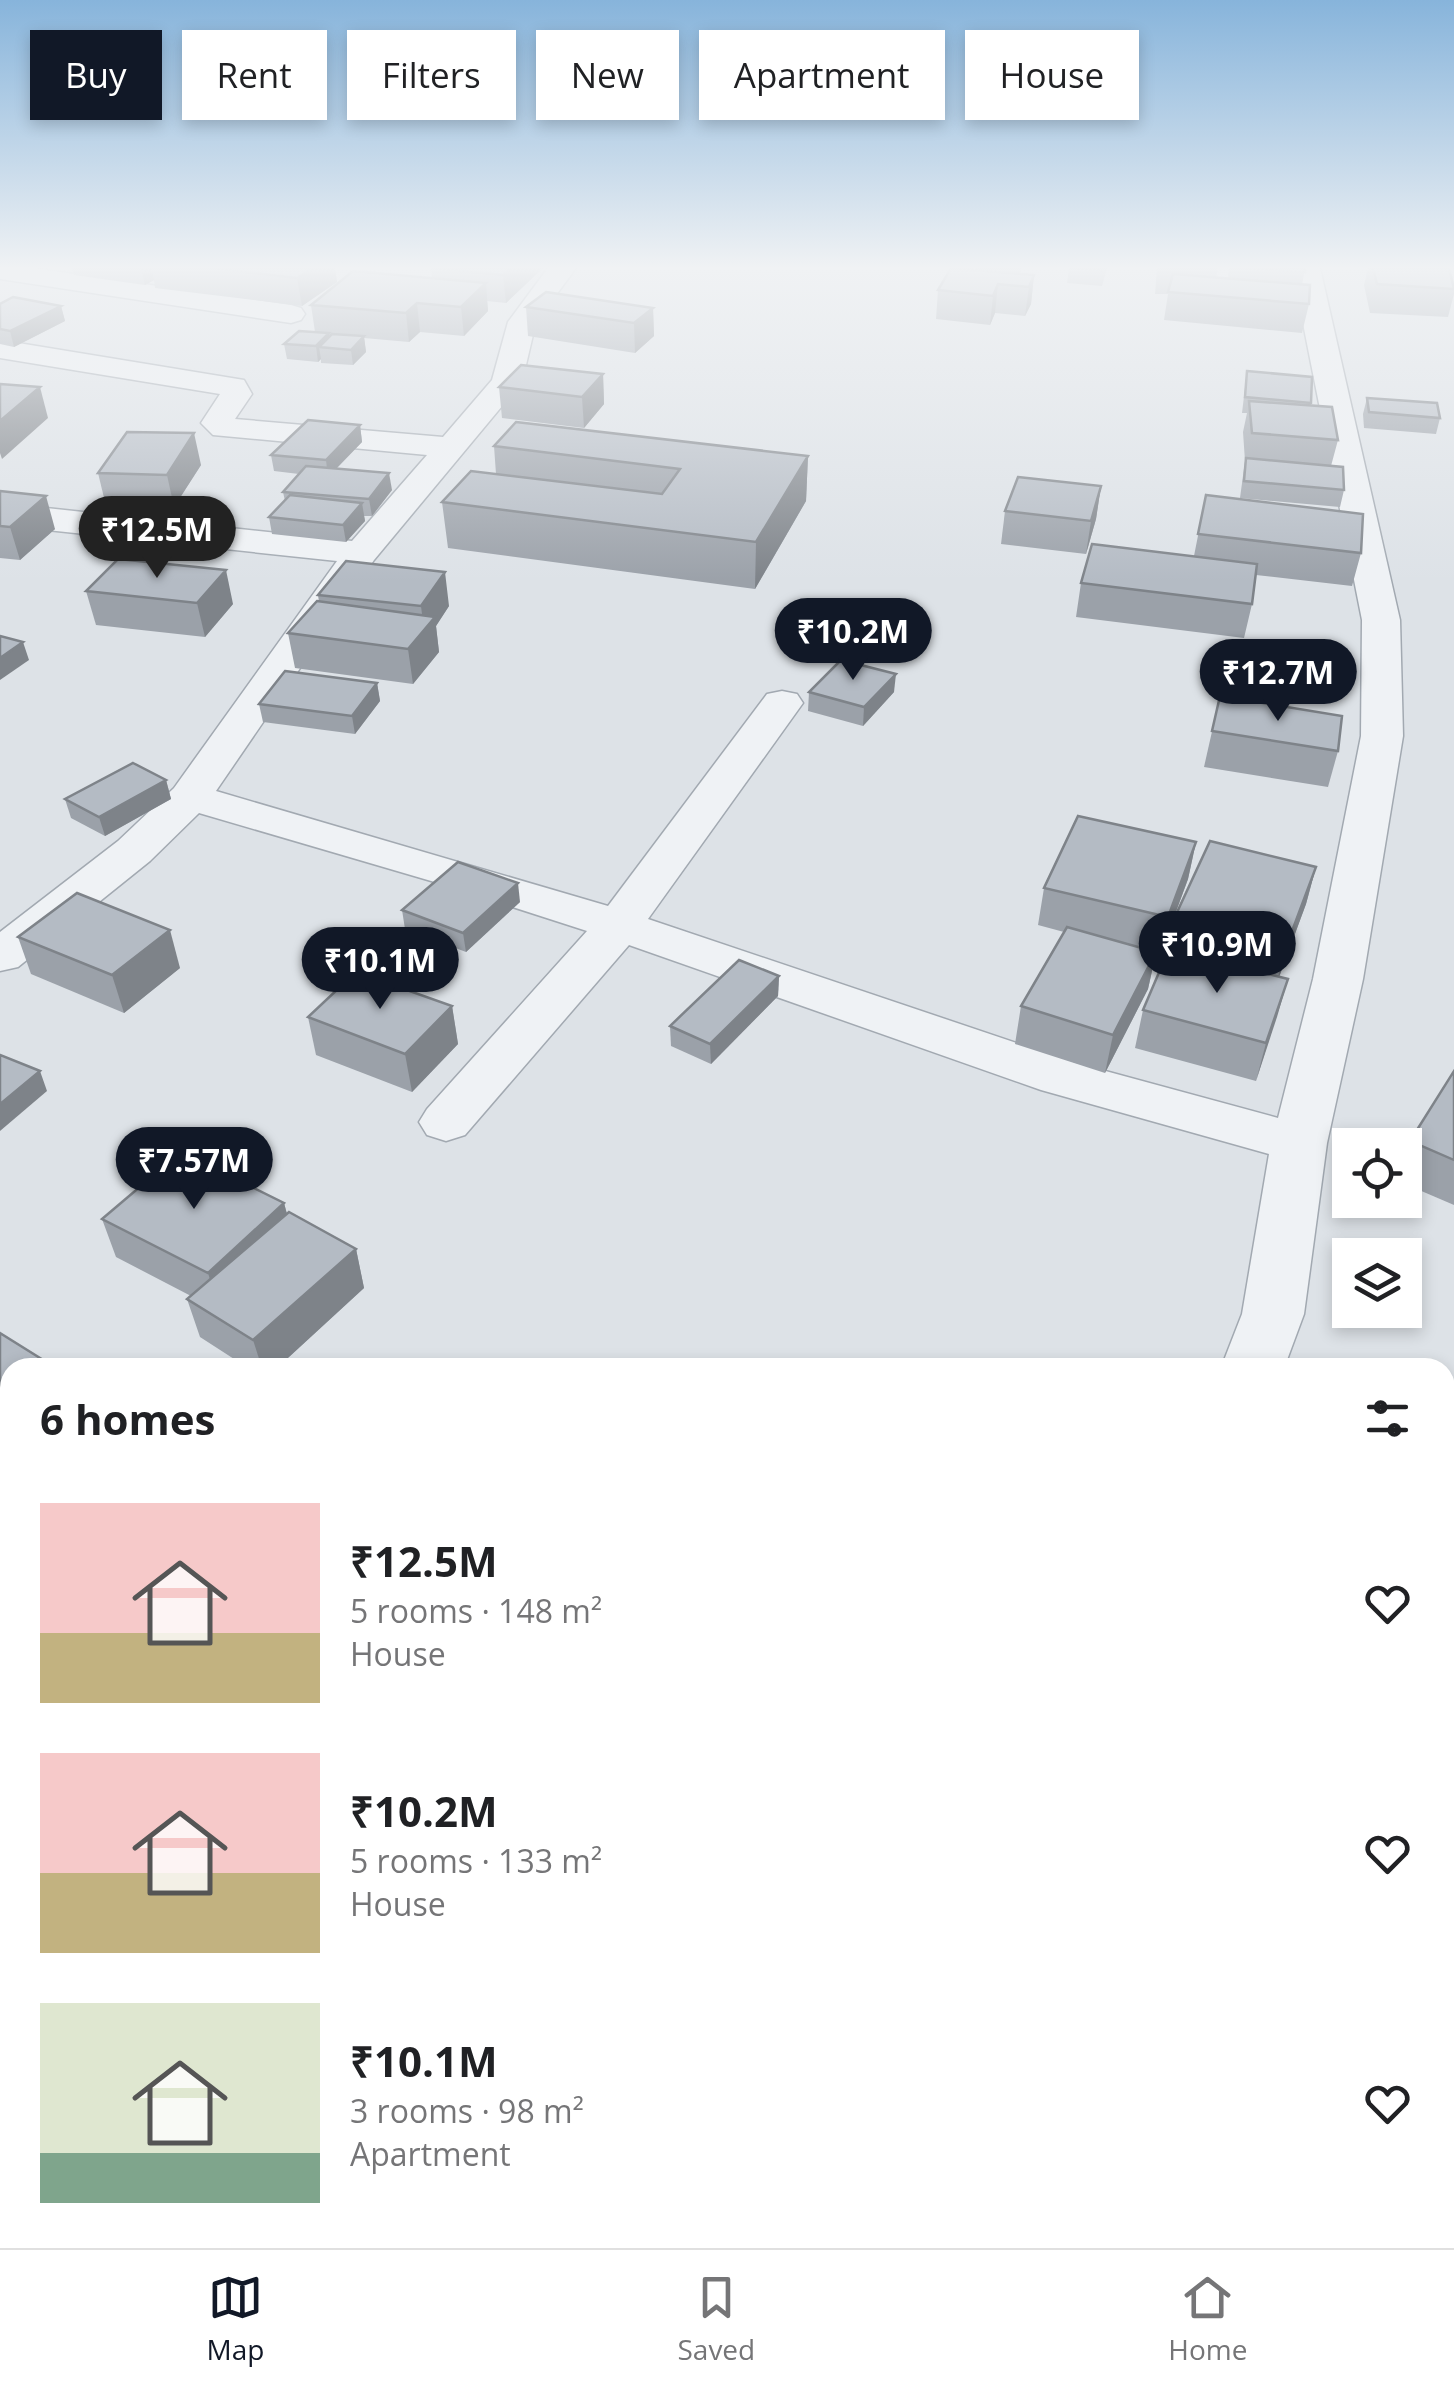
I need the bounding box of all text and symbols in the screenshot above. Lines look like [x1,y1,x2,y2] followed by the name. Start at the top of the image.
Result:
[30,30,162,120] chip: Buy
[182,30,327,120] chip: Rent
[347,30,516,120] chip: Filters
[536,30,679,120] chip: New
[699,30,945,120] chip: Apartment
[965,30,1139,120] chip: House
[76,496,238,581] pin: ₹12.5M
[101,507,213,550] text: ₹12.5M
[772,598,934,683] pin: ₹10.2M
[797,609,909,652] text: ₹10.2M
[1197,639,1359,724] pin: ₹12.7M
[1222,650,1334,693] text: ₹12.7M
[1136,911,1298,996] pin: ₹10.9M
[1161,922,1273,965] text: ₹10.9M
[299,927,461,1012] pin: ₹10.1M
[324,938,436,981] text: ₹10.1M
[113,1127,275,1212] pin: ₹7.57M
[1332,1128,1422,1328] map controls
[1332,1128,1422,1218] button: locate
[138,1138,250,1181] text: ₹7.57M
[1332,1238,1422,1328] button: layers
[40,1390,215,1447] text: 6 homes
[1360,1391,1415,1446] icon: filters
[350,1532,498,1589] text: ₹12.5M
[120,1543,240,1663] icon: home
[1360,1576,1415,1631] icon: heart
[350,1589,602,1632] text: 5 rooms · 148 m²
[350,1632,446,1675] text: House
[350,1782,498,1839] text: ₹10.2M
[120,1793,240,1913] icon: home
[1360,1826,1415,1881] icon: heart
[350,1839,602,1882] text: 5 rooms · 133 m²
[350,1882,446,1925] text: House
[350,2032,498,2089] text: ₹10.1M
[120,2043,240,2163] icon: home
[1360,2076,1415,2131] icon: heart
[350,2089,584,2132] text: 3 rooms · 98 m²
[350,2132,511,2175] text: Apartment
[207,2270,264,2368] tab: Map
[677,2270,755,2368] tab: Saved
[1168,2270,1247,2368] tab: Home

